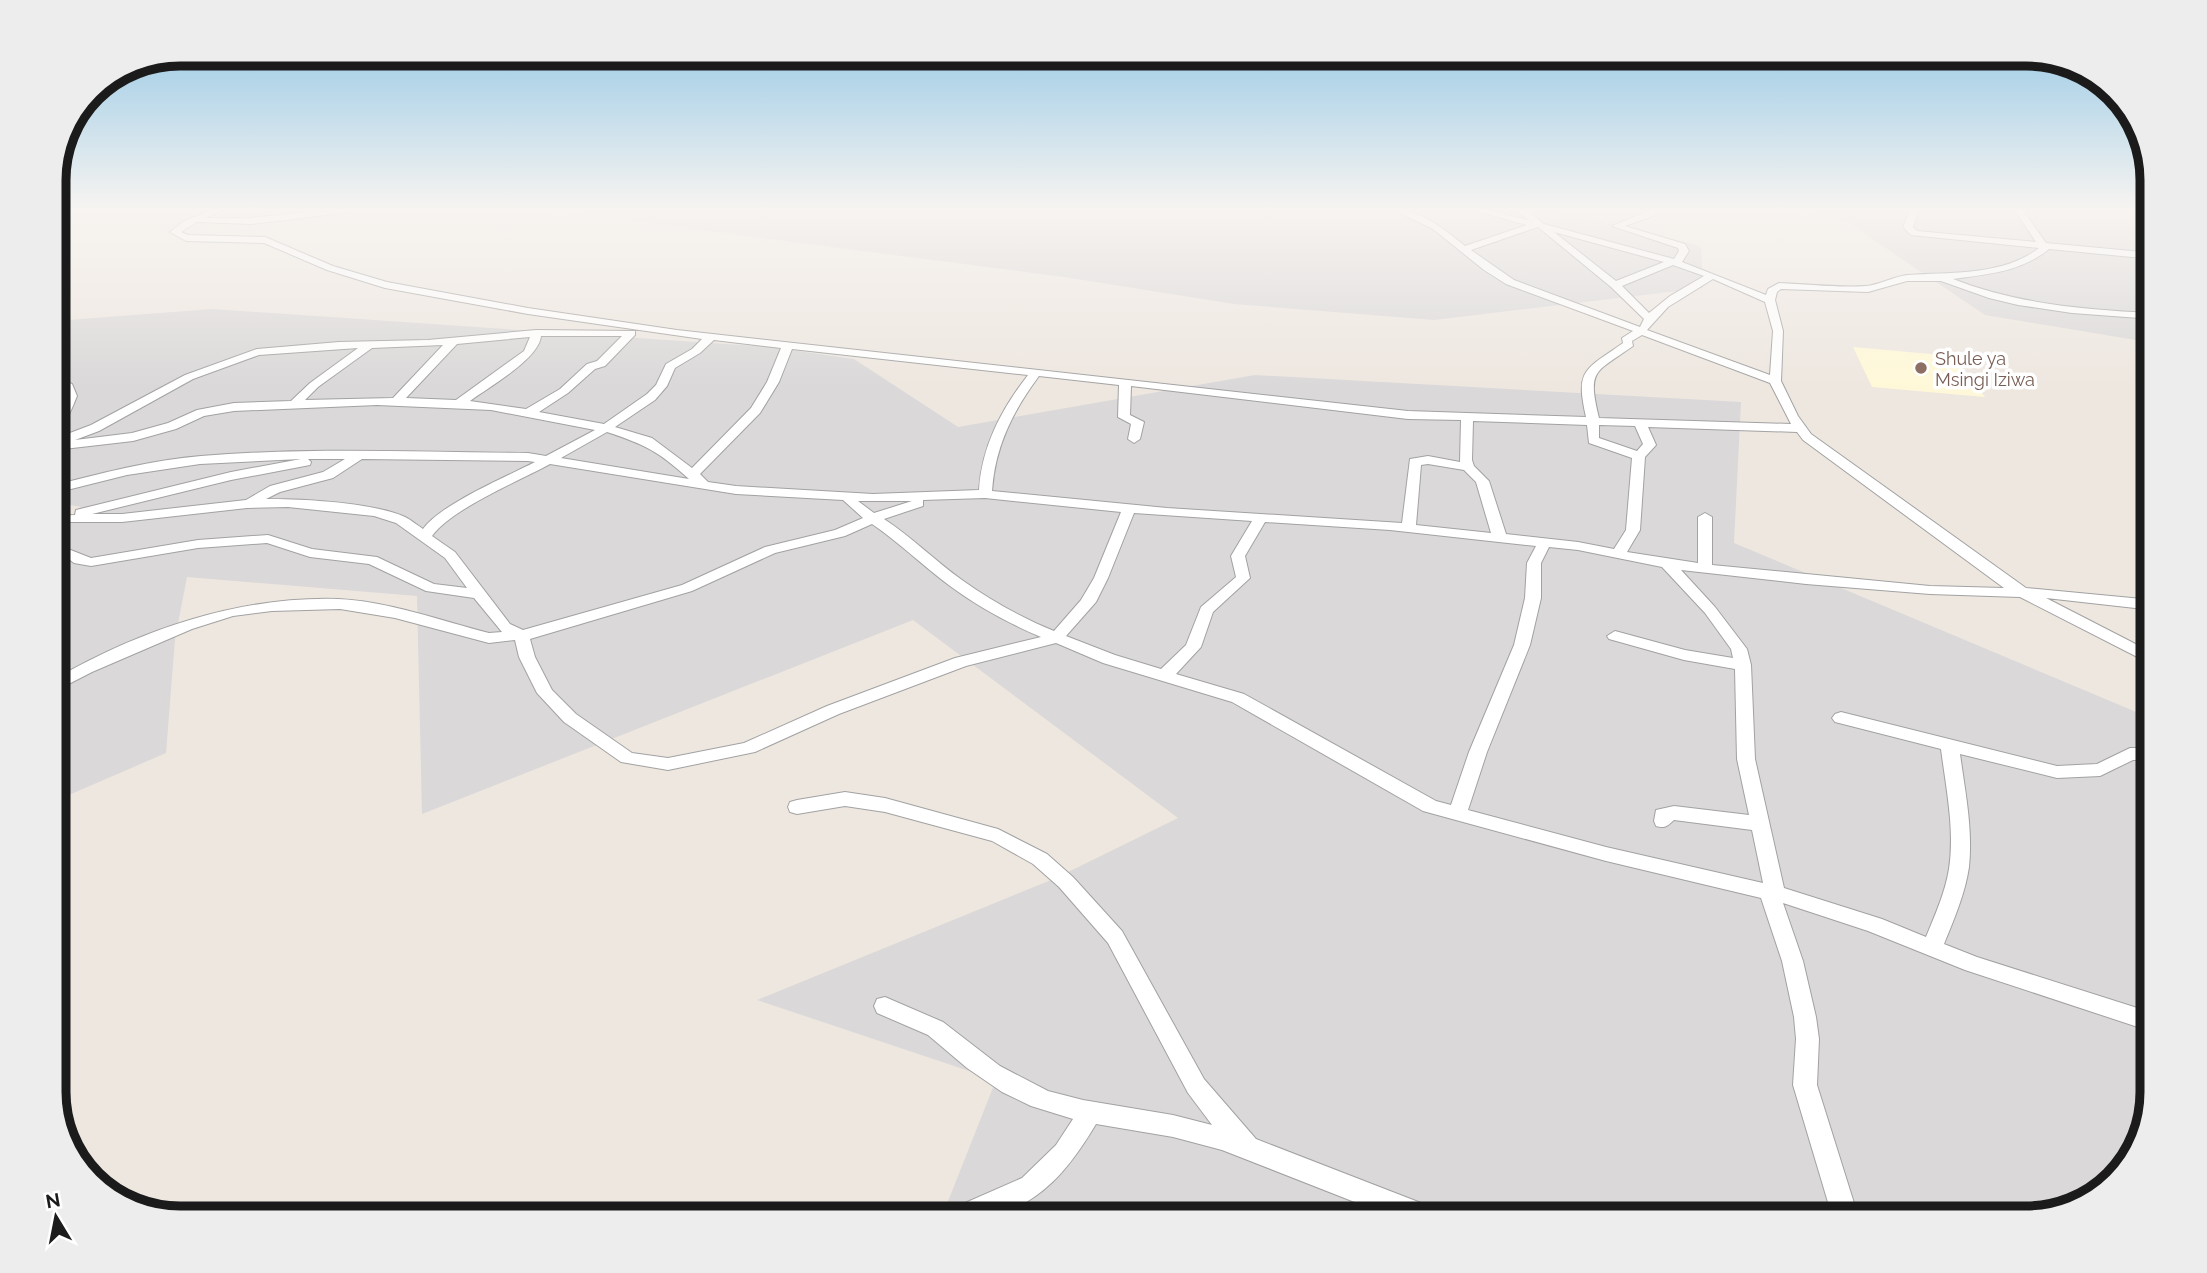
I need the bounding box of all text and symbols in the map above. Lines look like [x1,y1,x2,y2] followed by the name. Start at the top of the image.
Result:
[1935,348,2035,390] place label: Shule ya Msingi Iziwa
[1913,360,1929,376] marker: Shule ya Msingi Iziwa
[21,1182,91,1252] north arrow
[44,1188,62,1212] text: N

